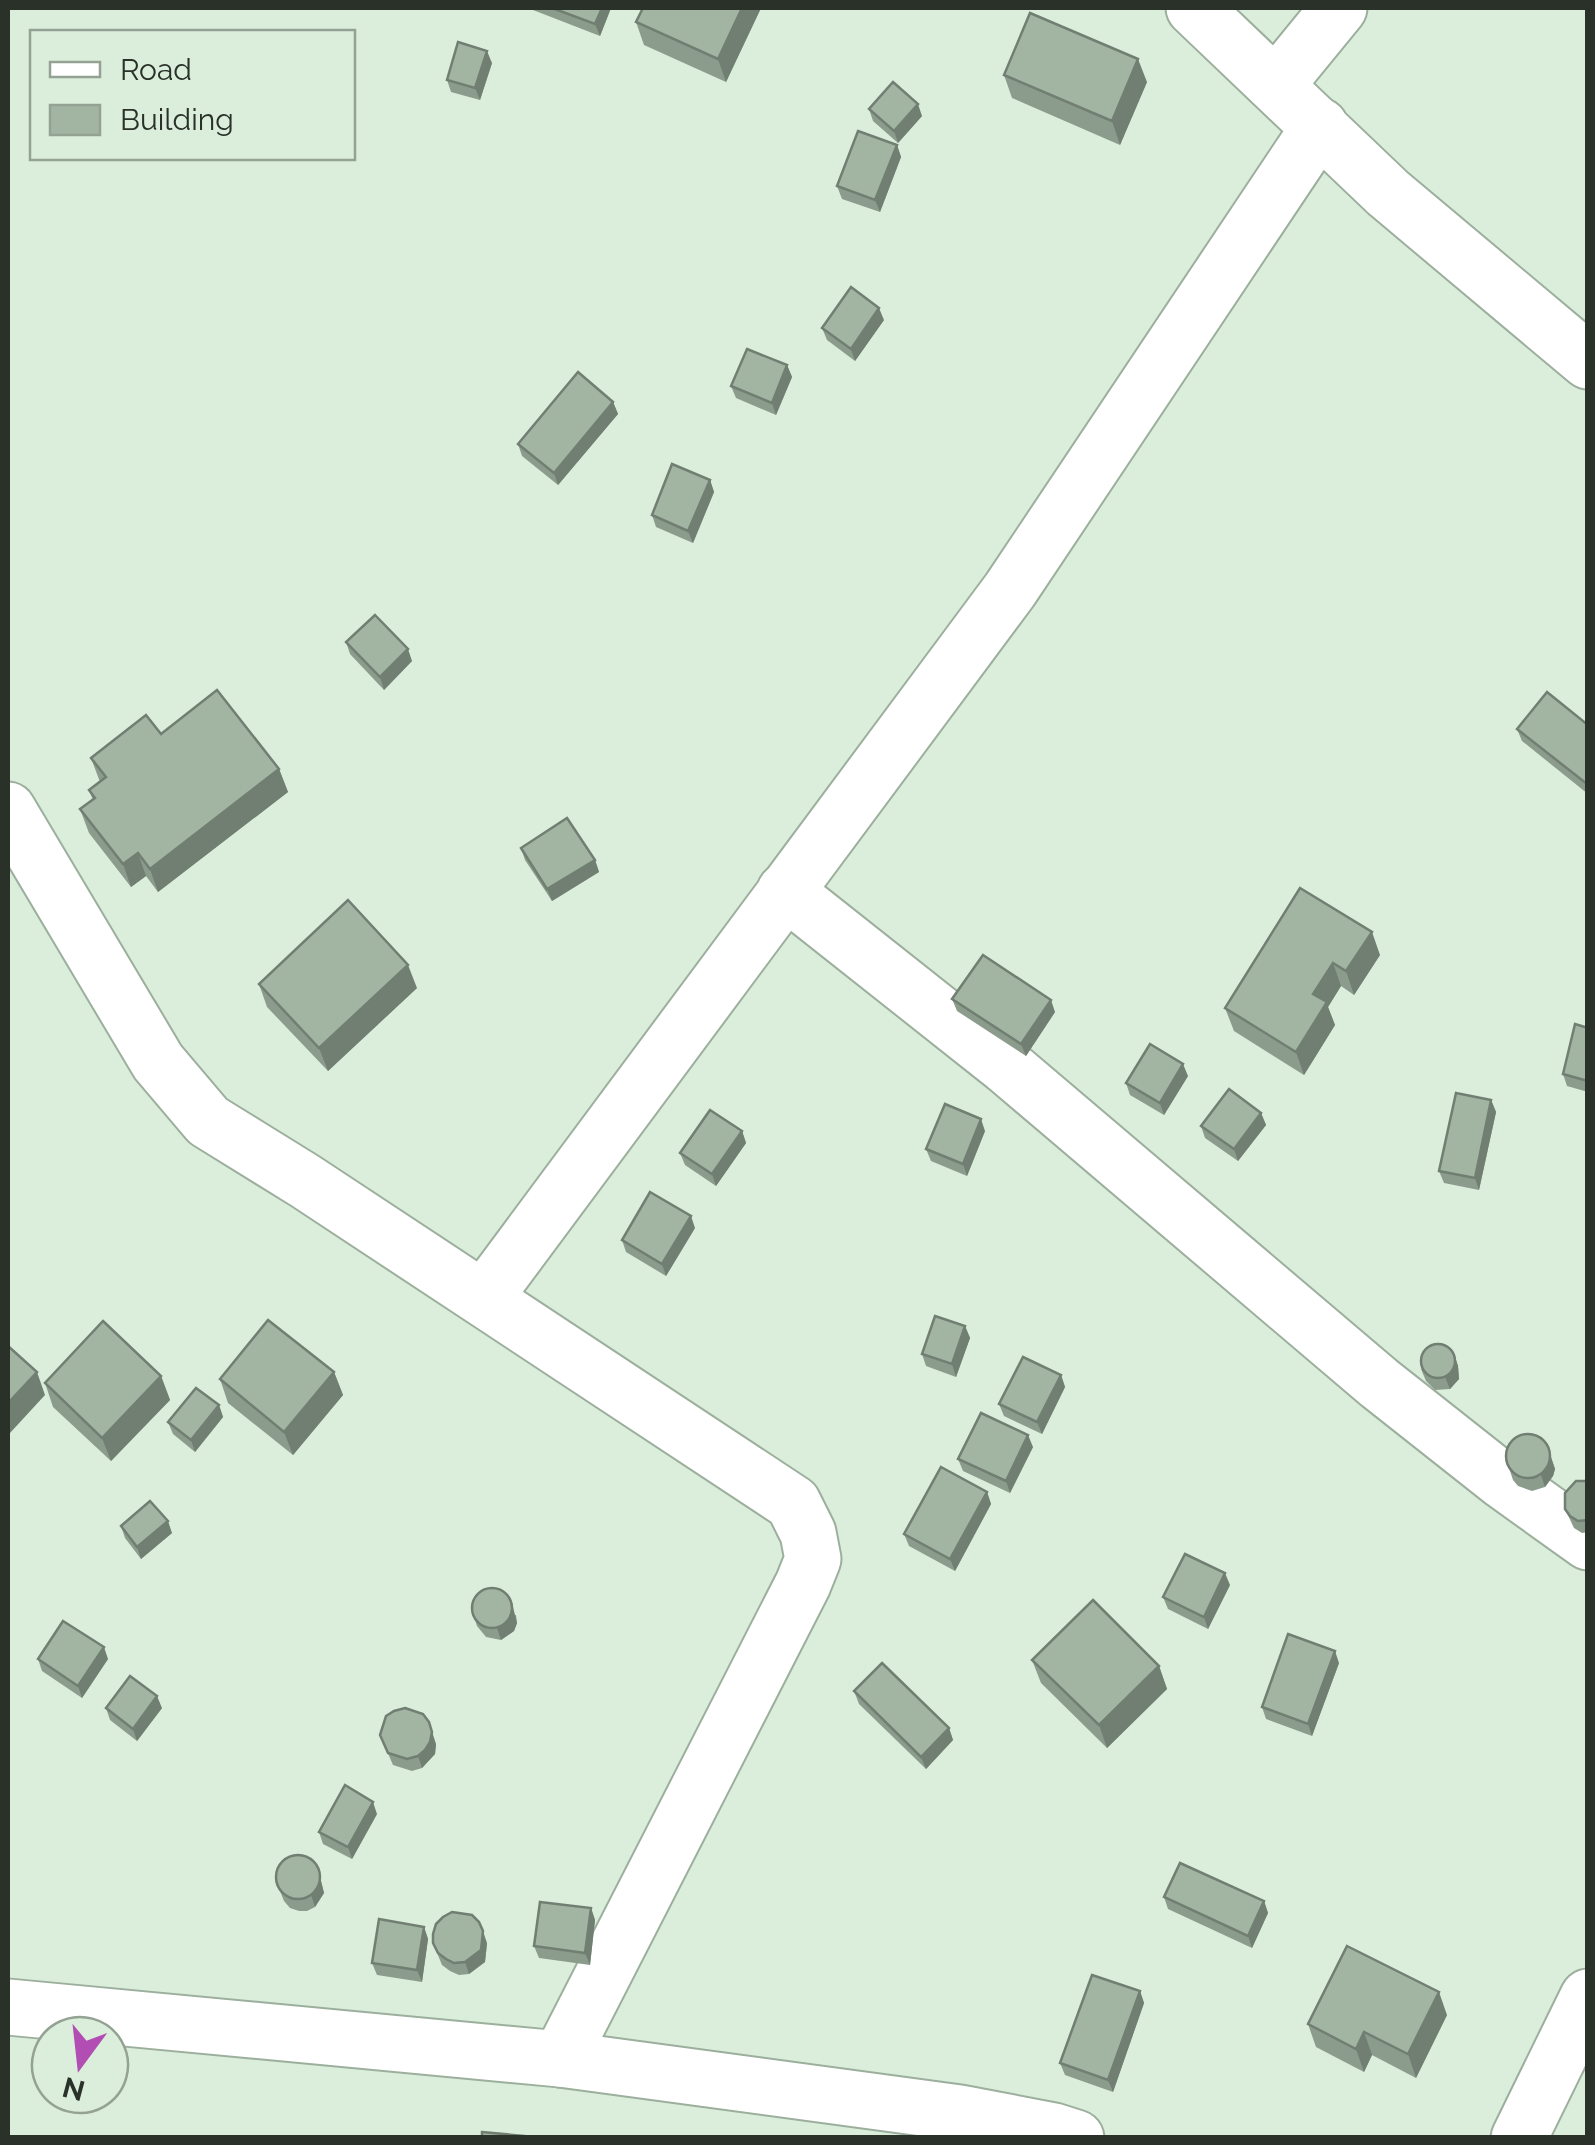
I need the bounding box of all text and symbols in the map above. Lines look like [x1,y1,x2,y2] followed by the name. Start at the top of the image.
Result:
[30,30,355,160] legend
[120,52,192,87] text: Road
[120,102,234,137] text: Building
[30,2015,130,2115] north arrow
[59,2070,88,2107] text: N

